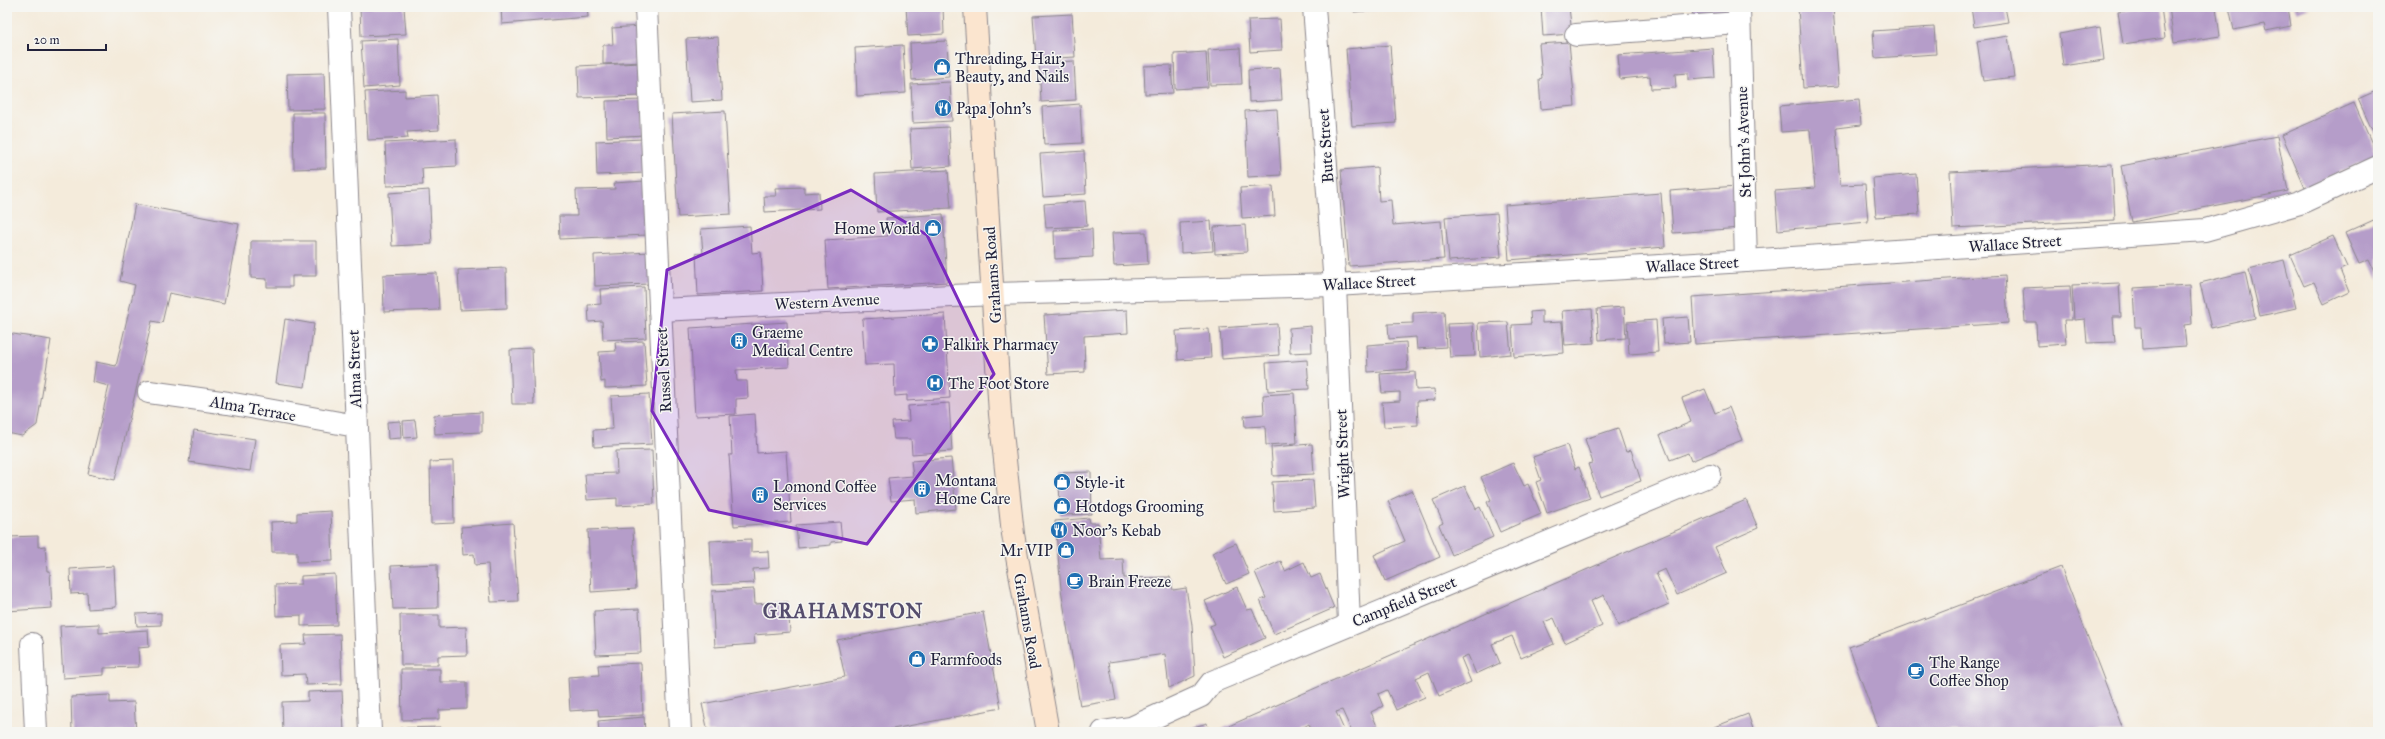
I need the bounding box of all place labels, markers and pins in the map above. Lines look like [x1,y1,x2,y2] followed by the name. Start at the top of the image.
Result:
[955,49,1069,86] place label: Threading, Hair, Beauty, and Nails
[932,57,952,77] shop icon: Threading, Hair, Beauty, and Nails
[933,98,953,118] restaurant icon: Papa John's
[956,99,1031,119] place label: Papa John's
[923,218,943,238] shop icon: Home World
[834,219,920,238] place label: Home World
[752,323,853,360] place label: Graeme Medical Centre
[729,331,749,351] building icon: Graeme Medical Centre
[920,334,940,354] pharmacy icon: Falkirk Pharmacy
[943,335,1059,354] place label: Falkirk Pharmacy
[925,373,945,393] hospital icon: The Foot Store
[948,374,1049,393] place label: The Foot Store
[935,471,1011,508] place label: Montana Home Care
[1052,472,1072,492] shop icon: Style-it
[1075,473,1125,492] place label: Style-it
[773,477,877,514] place label: Lomond Coffee Services
[912,479,932,499] building icon: Montana Home Care
[750,485,770,505] building icon: Lomond Coffee Services
[1052,496,1072,516] shop icon: Hotdogs Grooming
[1075,497,1204,517] place label: Hotdogs Grooming
[1049,520,1069,540] restaurant icon: Noor's Kebab
[1072,521,1161,540] place label: Noor's Kebab
[1056,540,1076,560] shop icon: Mr VIP
[1000,541,1053,560] place label: Mr VIP
[1065,571,1085,591] cafe icon: Brain Freeze
[1088,572,1171,591] place label: Brain Freeze
[907,649,927,669] shop icon: Farmfoods
[930,650,1002,669] place label: Farmfoods
[1929,653,2009,690] place label: The Range Coffee Shop
[1906,661,1926,681] cafe icon: The Range Coffee Shop

